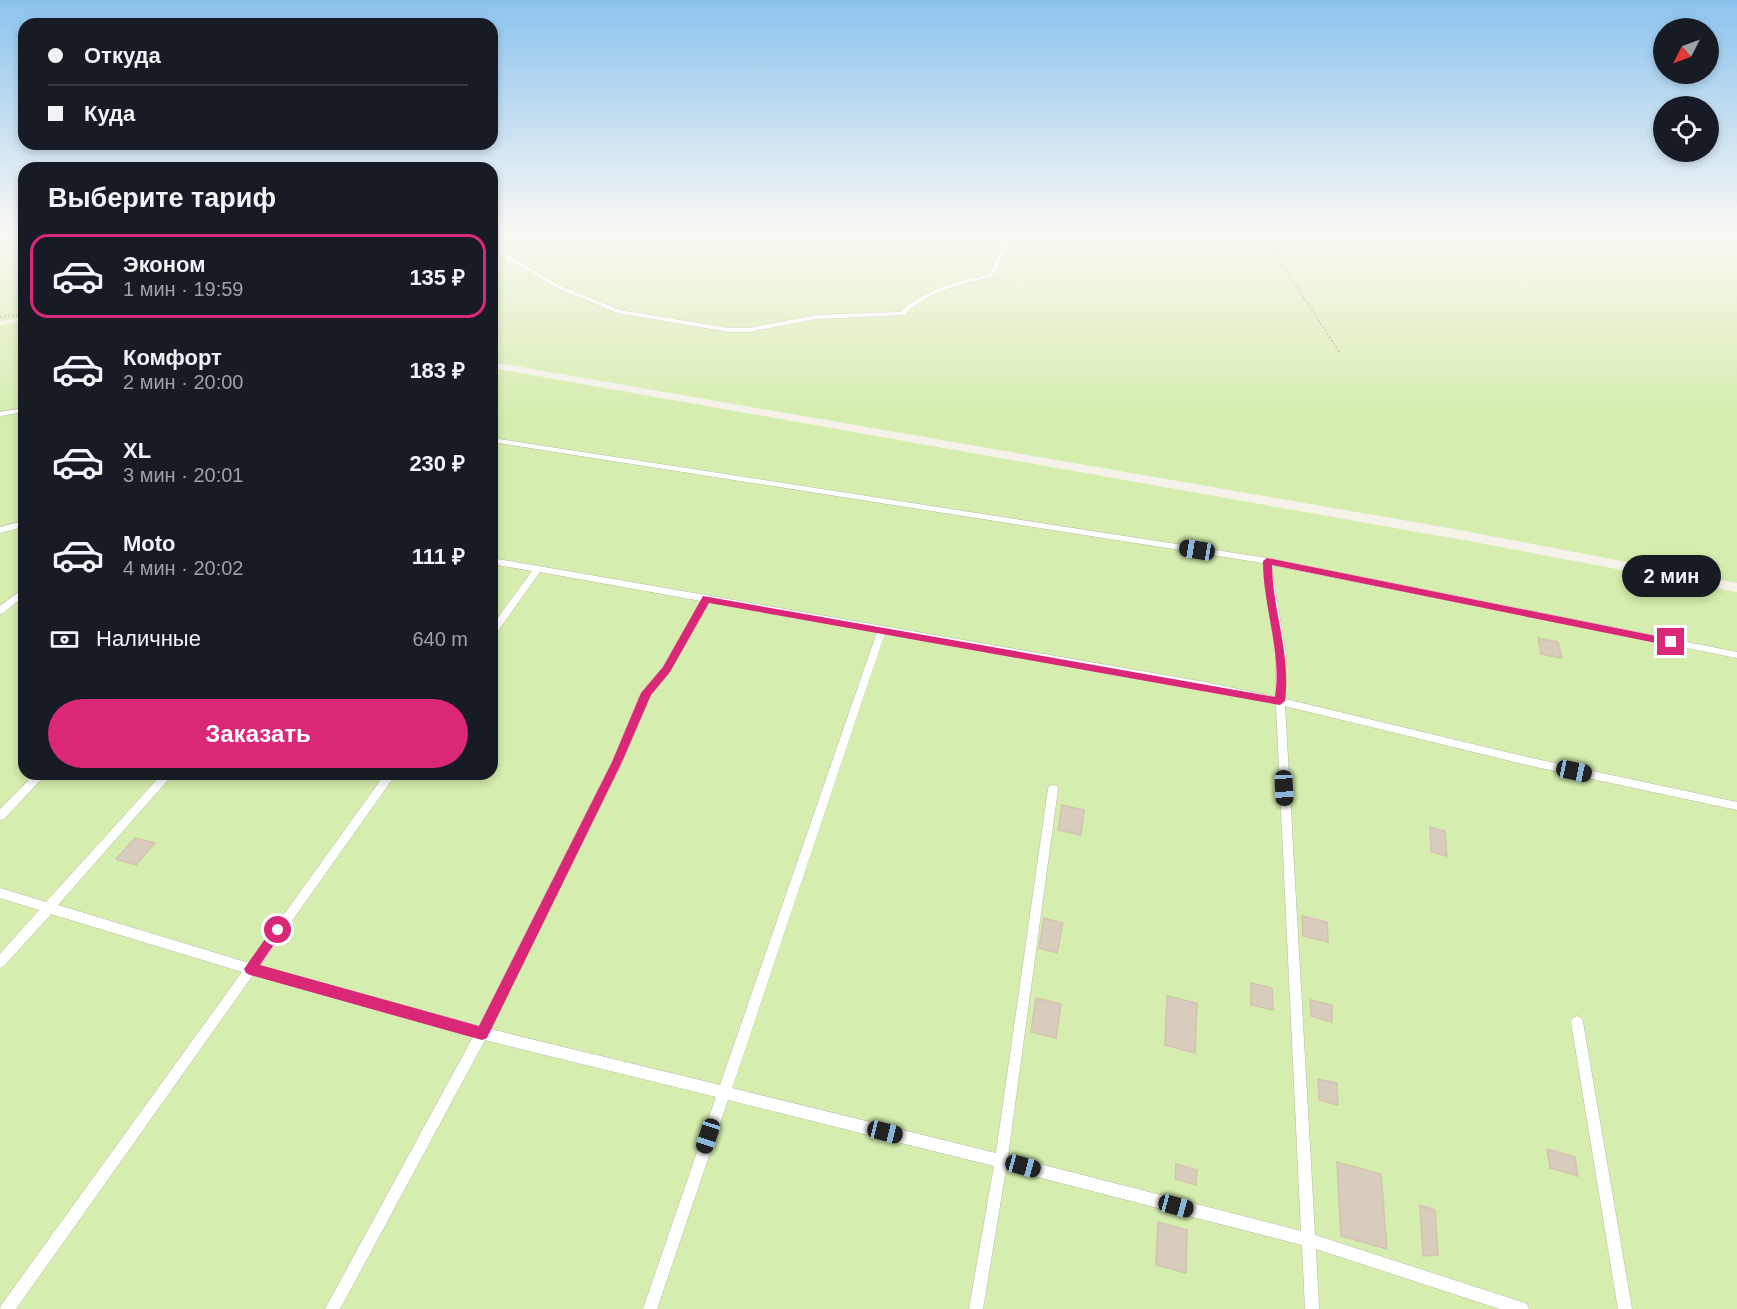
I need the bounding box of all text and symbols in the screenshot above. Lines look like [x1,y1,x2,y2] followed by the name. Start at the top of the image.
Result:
[1653,18,1719,84] north arrow
[1653,18,1719,162] map controls
[84,43,161,68] text: Откуда
[1653,96,1719,162] button: locate
[84,101,135,126] text: Куда
[48,183,276,213] text: Выберите тариф
[51,249,105,303] icon: car
[123,252,206,277] text: Эконом
[409,265,465,290] text: 135 ₽
[123,278,243,300] text: 1 мин · 19:59
[51,342,105,396] icon: car
[123,345,222,370] text: Комфорт
[409,358,465,383] text: 183 ₽
[123,371,243,393] text: 2 мин · 20:00
[51,435,105,489] icon: car
[123,438,151,463] text: XL
[409,451,465,476] text: 230 ₽
[123,464,243,486] text: 3 мин · 20:01
[51,528,105,582] icon: car
[123,531,176,556] text: Moto
[1178,538,1216,562] car
[412,544,465,569] text: 111 ₽
[1622,555,1720,597] callout: 2 мин
[123,557,243,579] text: 4 мин · 20:02
[1644,565,1699,587] text: 2 мин
[48,623,81,656] icon: cash
[96,626,201,651] text: Наличные
[412,628,468,650] text: 640 m
[1657,628,1684,655] route end
[48,699,468,768] button: Заказать
[1555,758,1593,784] car
[1274,770,1294,806] car
[264,916,291,943] route start
[694,1116,722,1156] car
[865,1119,905,1145] car
[1003,1153,1043,1179] car
[1156,1193,1196,1219] car

